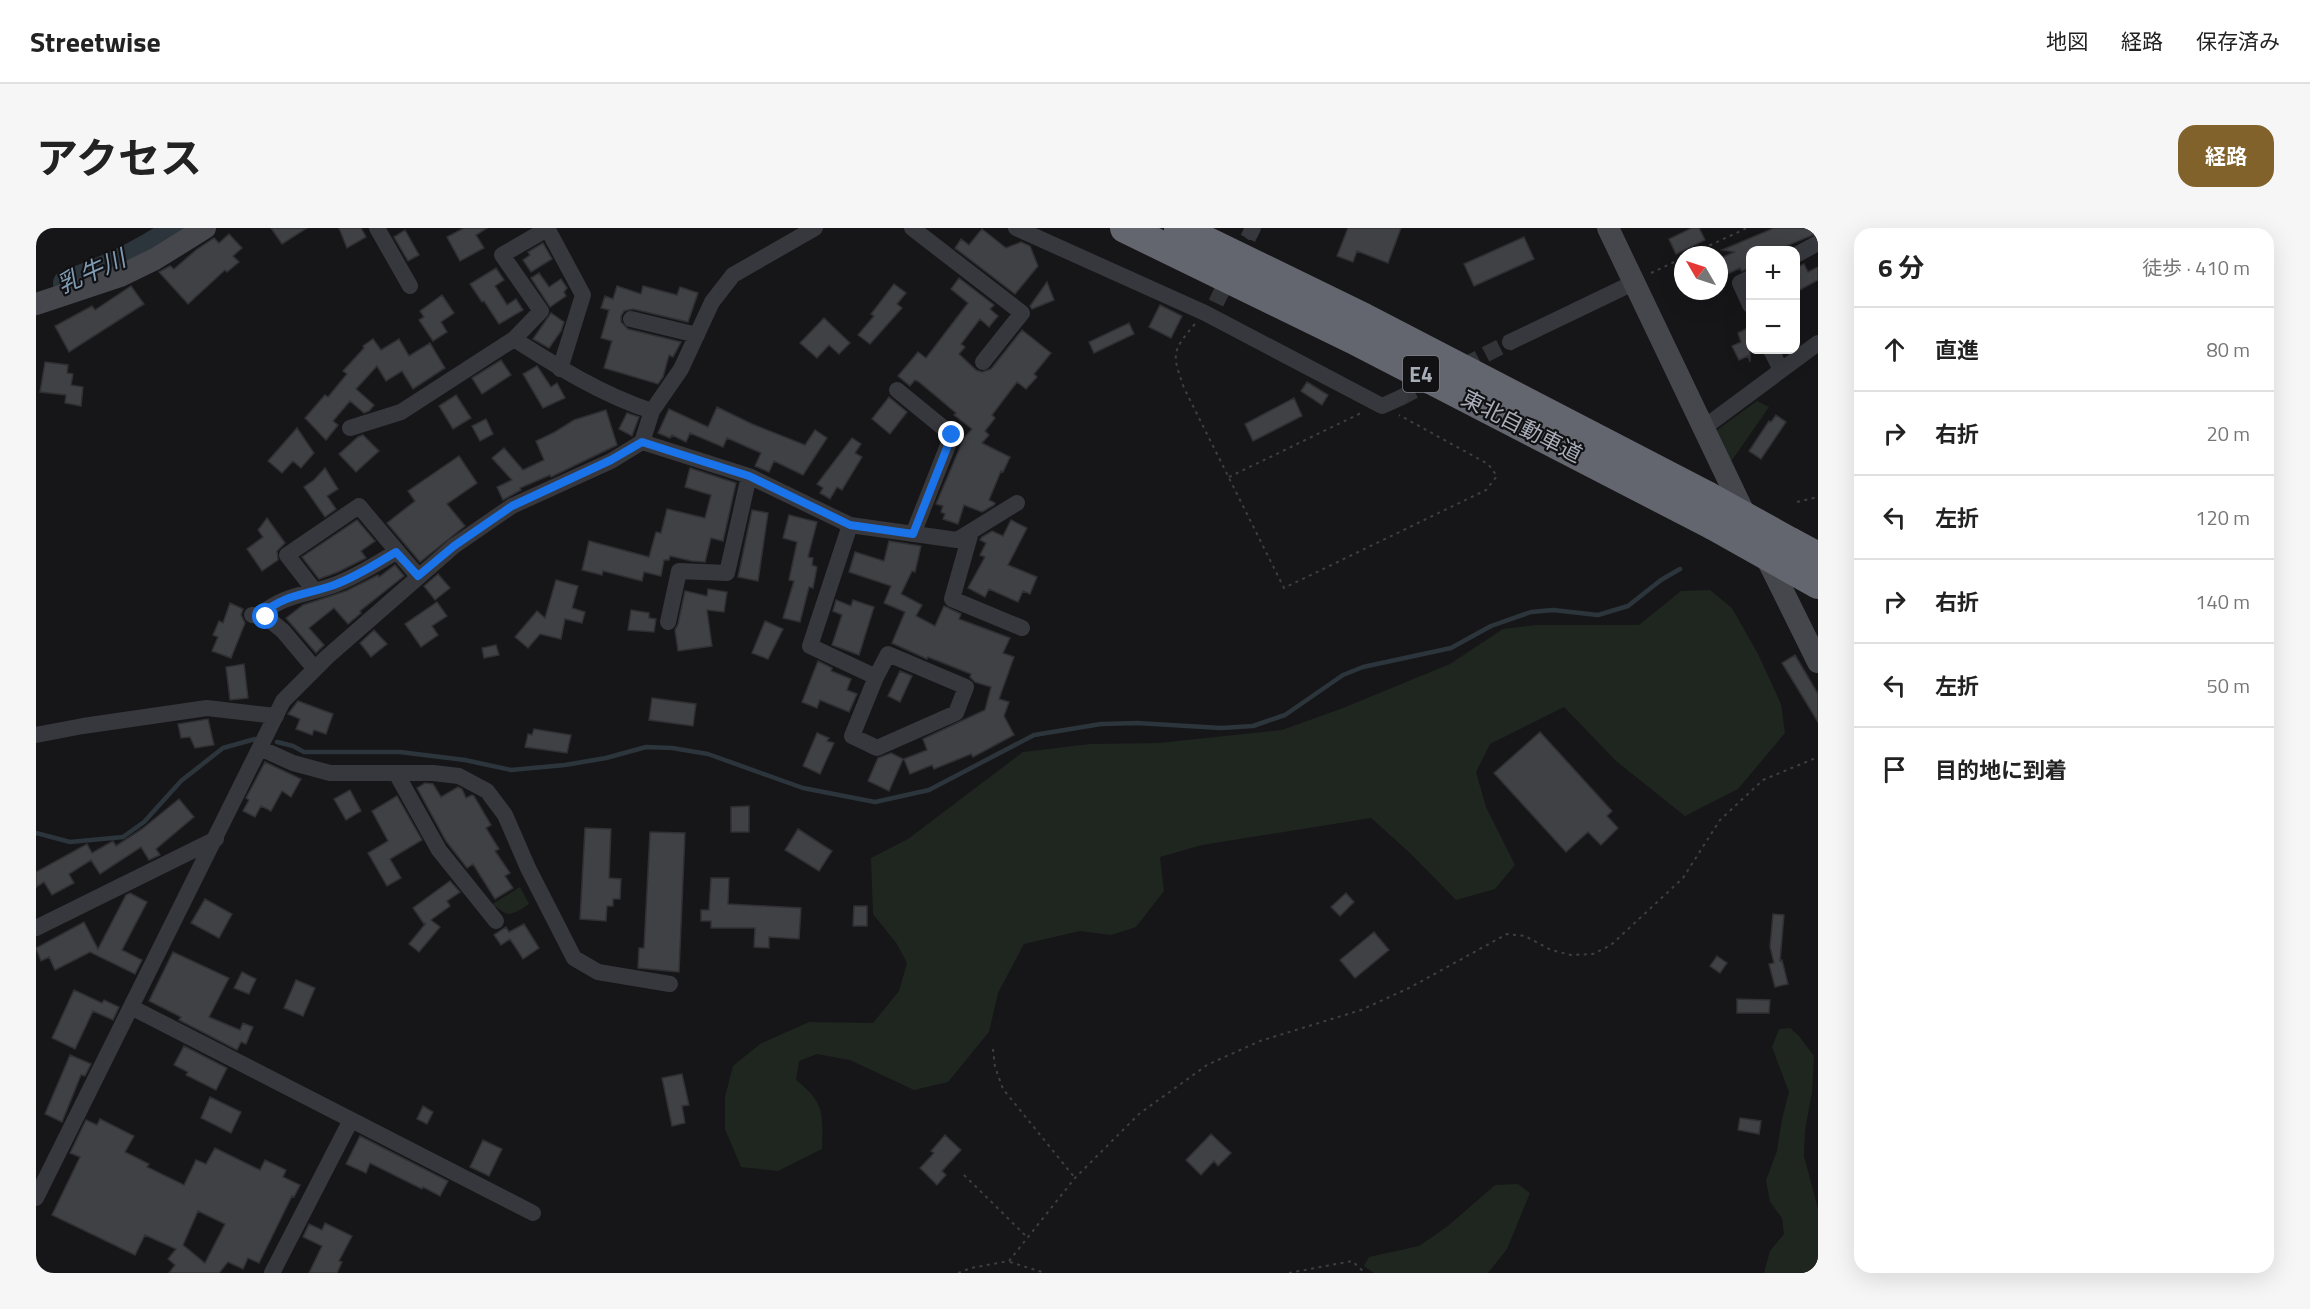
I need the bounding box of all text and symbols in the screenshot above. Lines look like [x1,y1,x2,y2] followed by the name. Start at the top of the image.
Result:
[30,20,161,63] text: Streetwise
[2046,25,2088,57] text: 地図
[2121,25,2163,57] text: 経路
[2196,25,2280,57] text: 保存済み
[36,125,202,189] text: アクセス
[2178,125,2274,187] button: 経路
[51,239,134,302] water label: 乳牛川
[1674,246,1728,300] north arrow
[1746,246,1800,354] map controls
[1746,246,1800,300] button: +
[1878,248,1924,287] text: 6 分
[2142,252,2250,283] text: 徒歩 · 410 m
[1746,300,1800,354] button: −
[1878,333,1911,366] icon: ahead
[1935,333,1979,367] text: 直進
[2206,334,2250,365] text: 80 m
[1403,356,1439,392] road number: E4
[1455,381,1589,471] street label: 東北自動車道
[1878,417,1911,450] icon: right
[1935,417,1979,451] text: 右折
[2206,418,2250,449] text: 20 m
[938,421,964,447] route end
[1878,501,1911,534] icon: left
[1935,501,1979,535] text: 左折
[2195,502,2250,533] text: 120 m
[1878,585,1911,618] icon: right
[1935,585,1979,619] text: 右折
[2195,586,2250,617] text: 140 m
[252,603,278,629] route start
[1878,669,1911,702] icon: left
[1935,669,1979,703] text: 左折
[2206,670,2250,701] text: 50 m
[1878,753,1911,786] icon: arrive
[1935,753,2067,787] text: 目的地に到着

